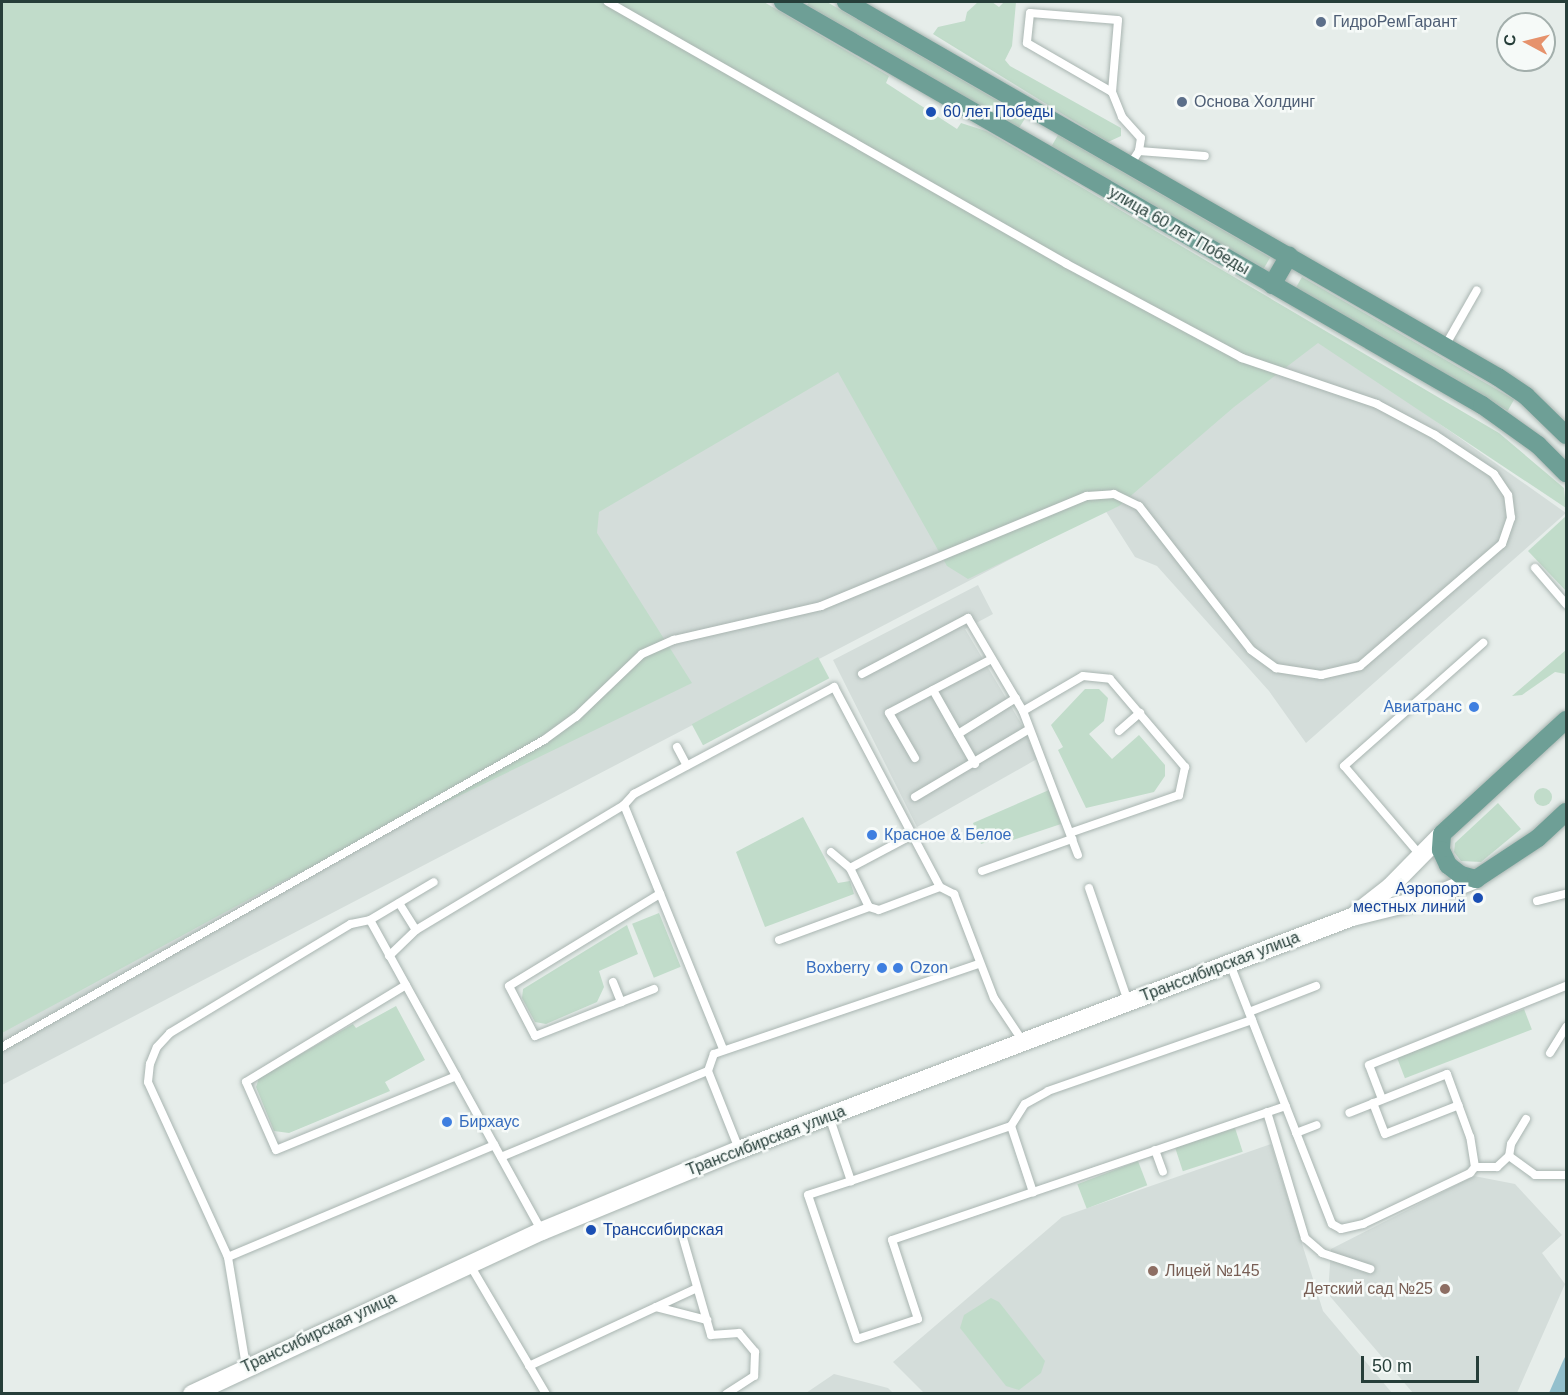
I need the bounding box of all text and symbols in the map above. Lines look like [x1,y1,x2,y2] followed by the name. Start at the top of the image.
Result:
[1333,12,1457,32] place label: ГидроРемГарант
[1496,12,1556,72] north arrow
[1314,15,1328,29] marker: ГидроРемГарант
[1500,33,1519,47] text: С
[1194,92,1315,112] place label: Основа Холдинг
[1175,95,1189,109] marker: Основа Холдинг
[943,102,1053,122] place label: 60 лет Победы
[924,105,938,119] marker: 60 лет Победы
[1105,183,1253,279] street label: улица 60 лет Победы
[1383,697,1462,717] place label: Авиатранс
[1467,700,1481,714] marker: Авиатранс
[884,825,1011,845] place label: Красное & Белое
[865,828,879,842] marker: Красное & Белое
[1353,879,1466,917] place label: Аэропорт местных линий
[1471,891,1485,905] marker: Аэропорт местных линий
[1138,928,1302,1006] street label: Транссибирская улица
[806,958,870,978] place label: Boxberry
[910,958,948,978] place label: Ozon
[875,961,889,975] marker: Boxberry
[891,961,905,975] marker: Ozon
[684,1102,848,1180] street label: Транссибирская улица
[459,1112,520,1132] place label: Бирхаус
[440,1115,454,1129] marker: Бирхаус
[603,1220,723,1240] place label: Транссибирская
[584,1223,598,1237] marker: Транссибирская
[1165,1261,1260,1281] place label: Лицей №145
[1146,1264,1160,1278] marker: Лицей №145
[1304,1279,1433,1299] place label: Детский сад №25
[1438,1282,1452,1296] marker: Детский сад №25
[238,1289,400,1377] street label: Транссибирская улица
[1364,1344,1482,1382] scale bar
[1372,1356,1412,1376] text: 50 m

